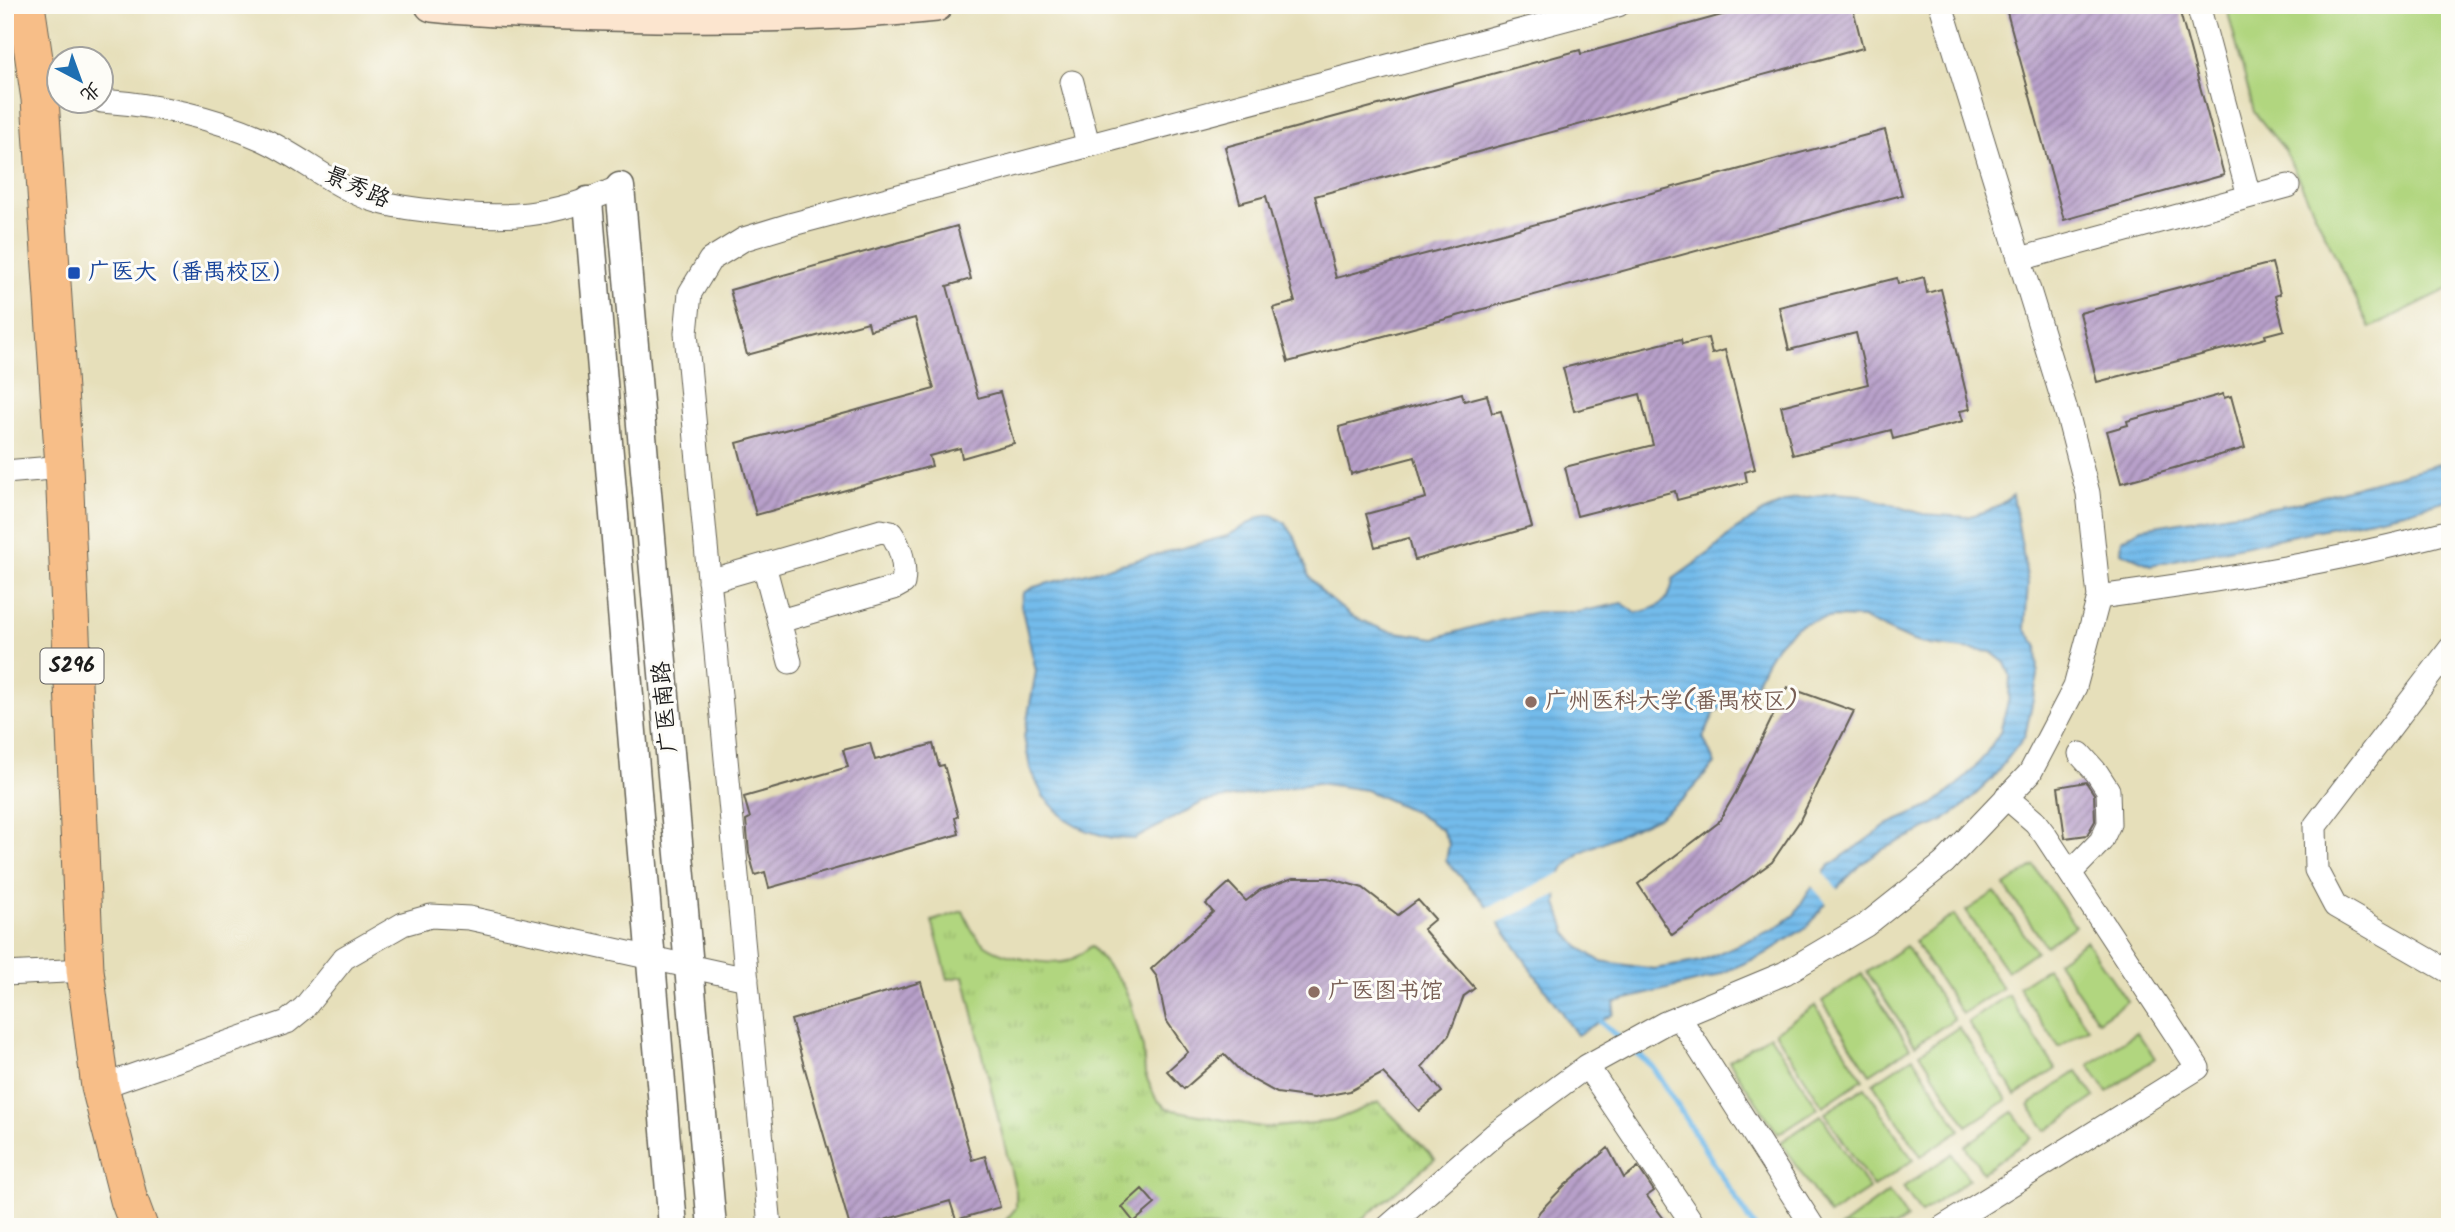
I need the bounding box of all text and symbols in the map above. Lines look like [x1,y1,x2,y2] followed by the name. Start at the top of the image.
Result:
[46,46,116,116] north arrow
[73,74,107,109] text: 北
[318,158,396,218] street label: 景秀路
[88,255,295,291] place label: 广医大（番禺校区）
[66,265,82,281] marker: 广医大（番禺校区）
[41,648,104,684] road number: S296
[644,660,688,754] street label: 广医南路
[1545,684,1798,720] place label: 广州医科大学(番禺校区)
[1523,694,1539,710] marker: 广州医科大学(番禺校区)
[1328,974,1443,1010] place label: 广医图书馆
[1306,984,1322,1000] marker: 广医图书馆

